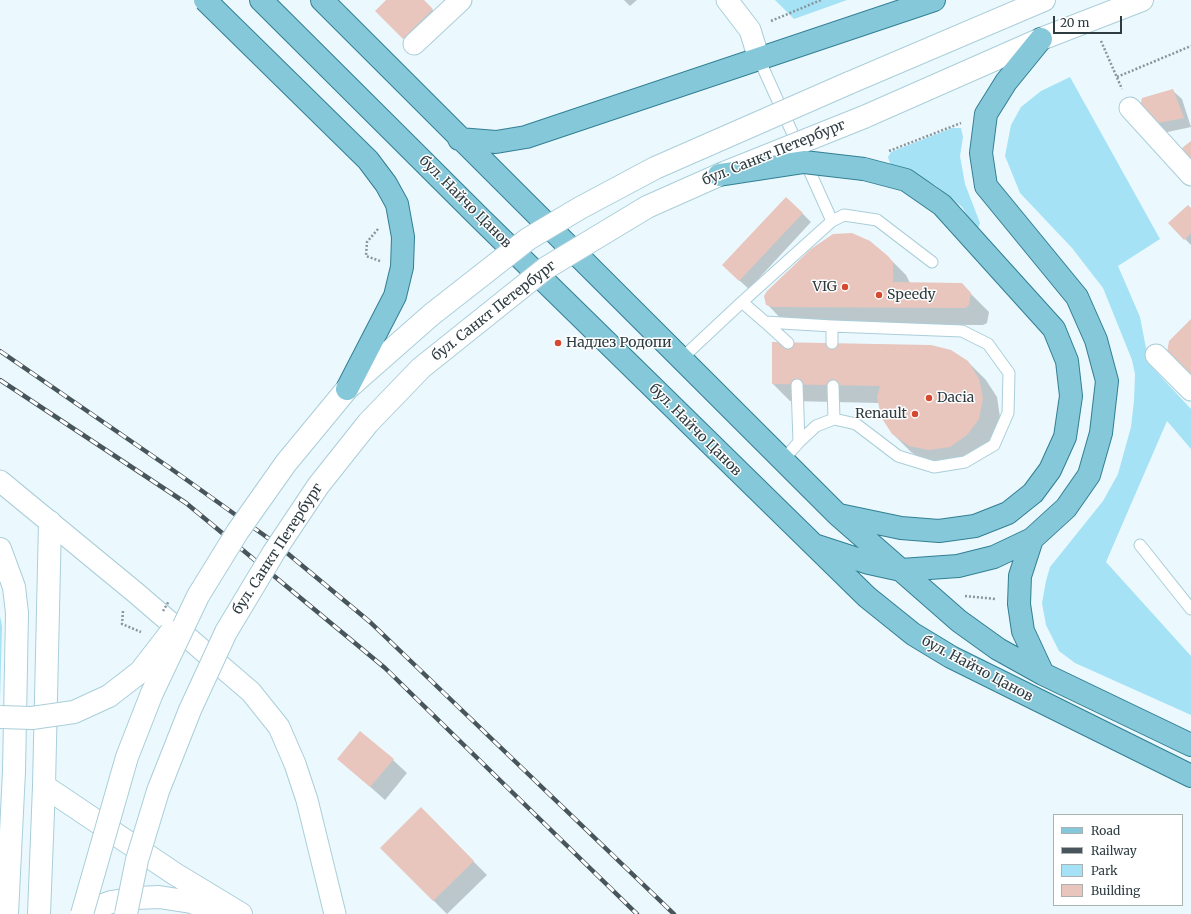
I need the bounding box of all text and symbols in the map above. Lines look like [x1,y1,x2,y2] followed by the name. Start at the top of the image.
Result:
[1055,8,1124,34] scale bar
[1060,15,1089,30] text: 20 m
[700,117,848,189] street label: бул. Санкт Петербург
[415,152,515,252] street label: бул. Найчо Цанов
[429,257,559,365] street label: бул. Санкт Петербург
[812,279,837,295] place label: VIG
[840,282,850,292] marker: VIG
[887,287,936,303] place label: Speedy
[874,290,884,300] marker: Speedy
[566,335,672,351] place label: Надлез Родопи
[553,338,563,348] marker: Надлез Родопи
[645,380,745,480] street label: бул. Найчо Цанов
[937,390,974,406] place label: Dacia
[924,393,934,403] marker: Dacia
[855,406,907,422] place label: Renault
[910,409,920,419] marker: Renault
[229,480,327,618] street label: бул. Санкт Петербург
[919,633,1035,705] street label: бул. Найчо Цанов
[1053,814,1183,906] legend
[1091,823,1120,838] text: Road
[1091,843,1137,858] text: Railway
[1091,863,1118,878] text: Park
[1091,883,1140,898] text: Building

